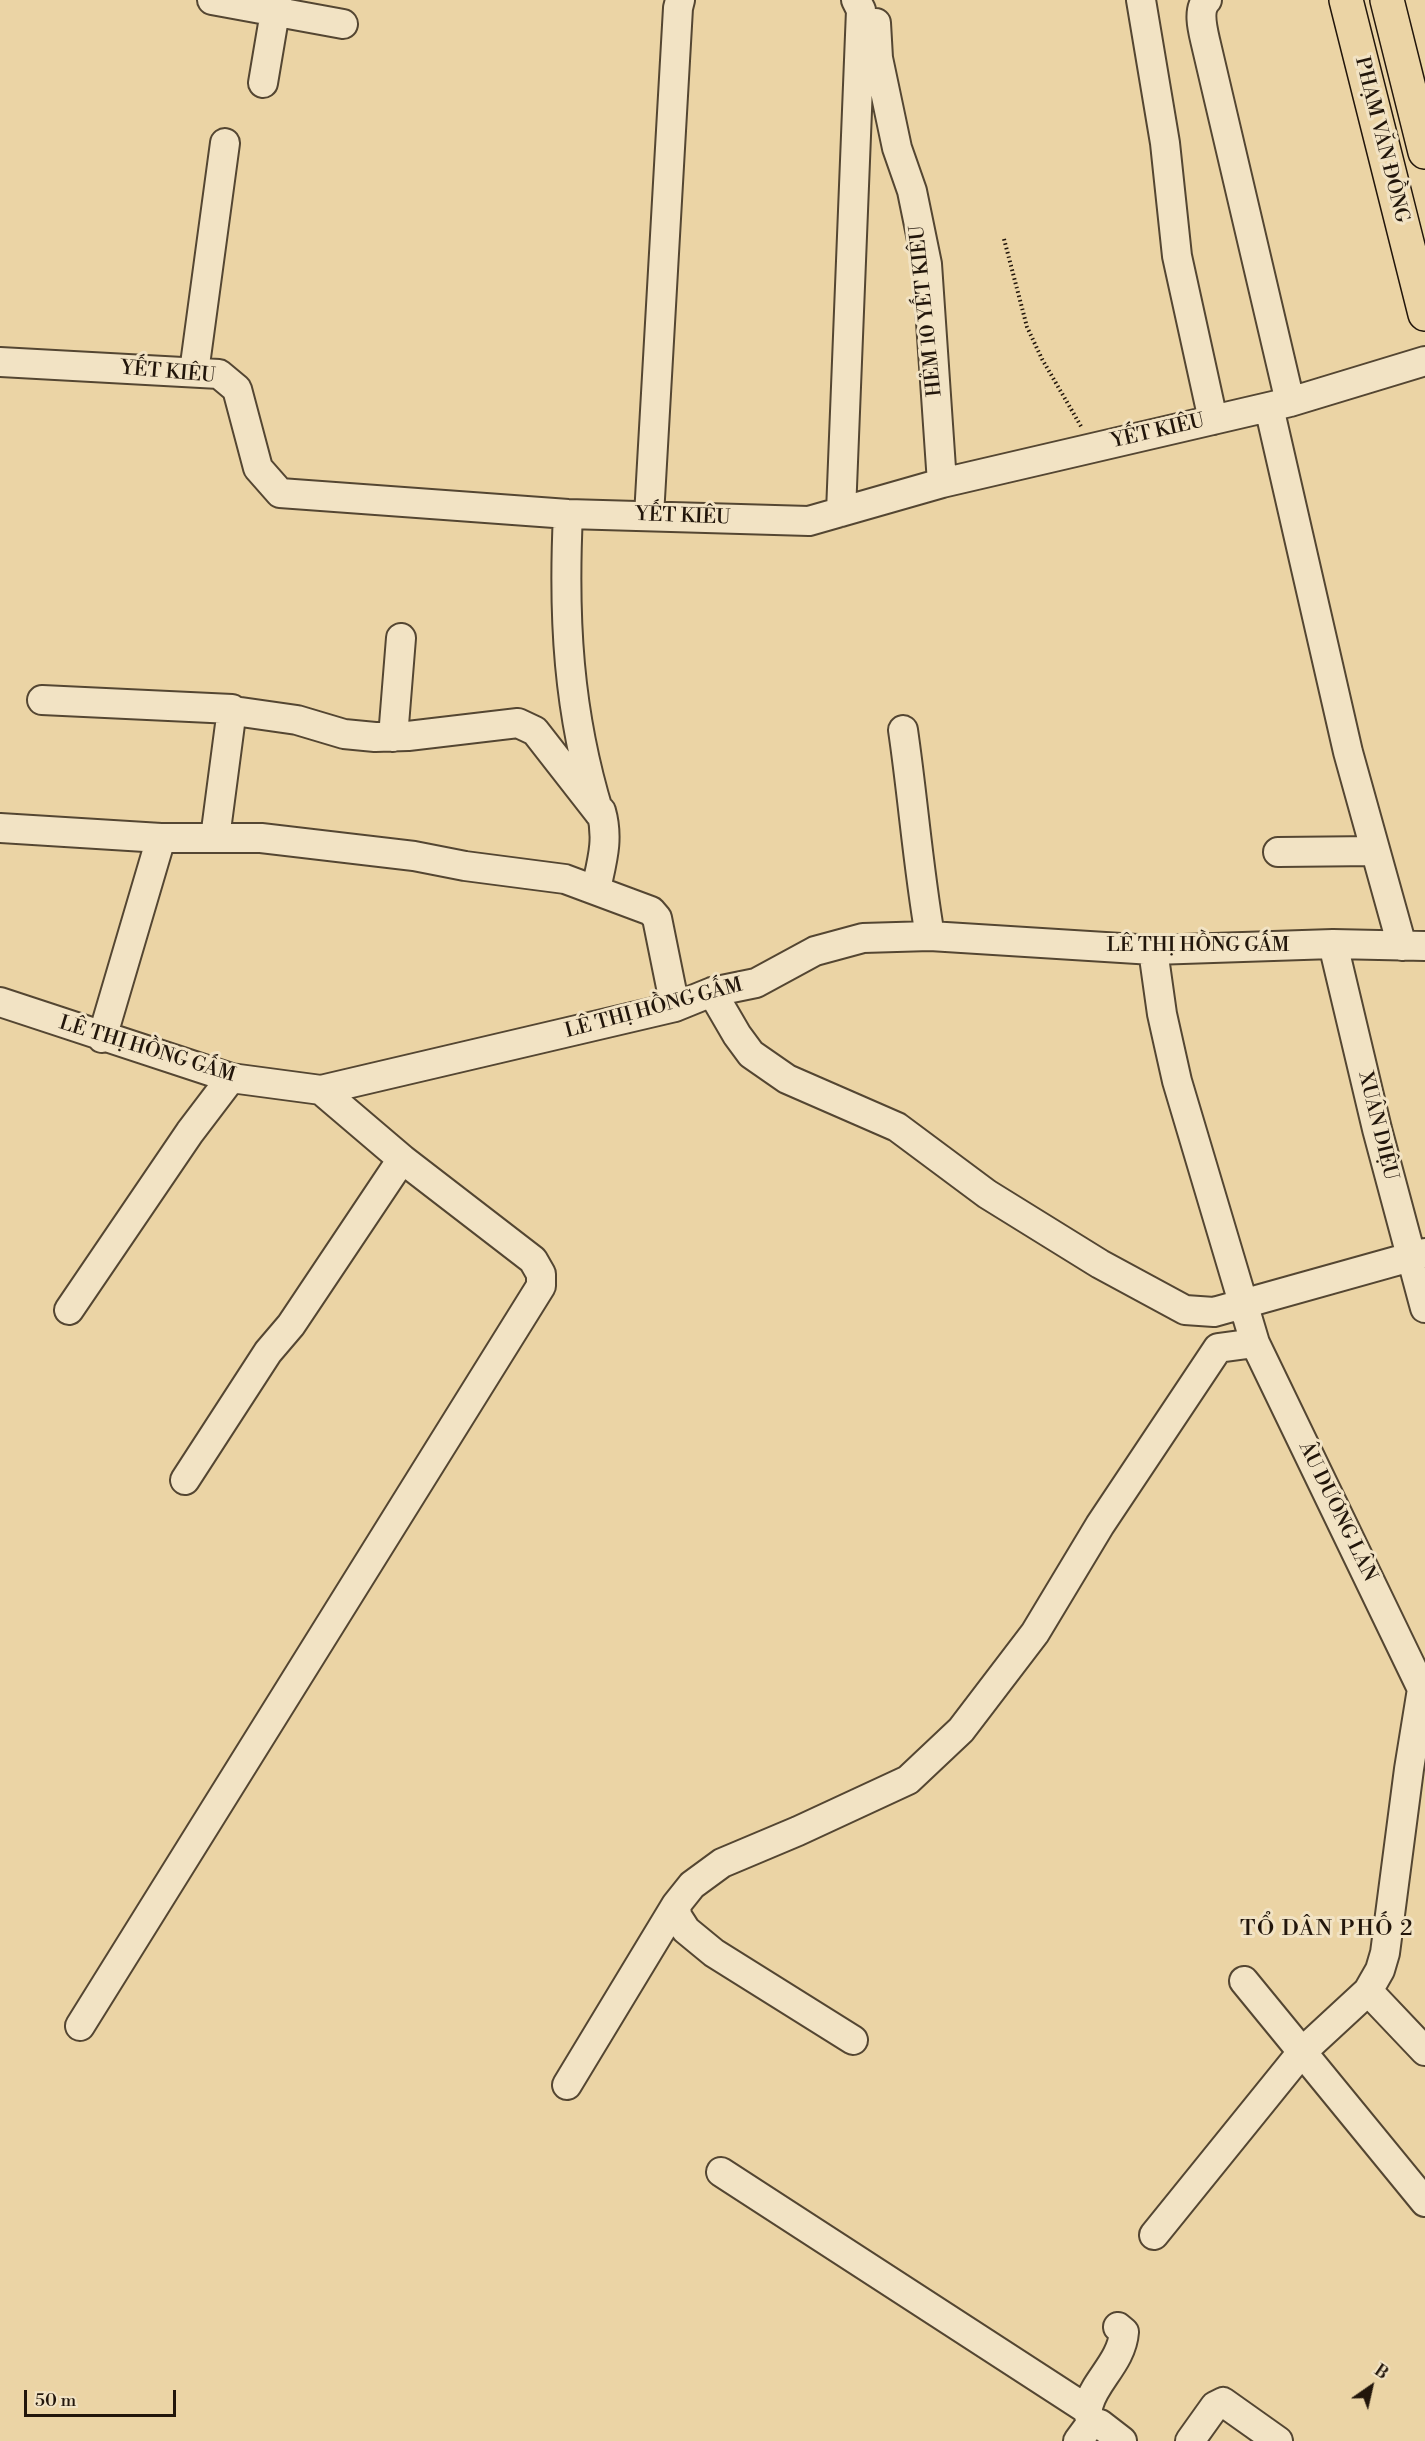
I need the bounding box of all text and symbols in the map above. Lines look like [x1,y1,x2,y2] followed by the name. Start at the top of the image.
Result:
[1349,55,1413,225] street label: PHẠM VĂN ĐỒNG
[906,224,948,398] street label: HẺM 10 YẾT KIÊU
[120,357,216,389] street label: YẾT KIÊU
[1109,410,1207,454] street label: YẾT KIÊU
[635,503,731,531] street label: YẾT KIÊU
[1106,934,1290,958] street label: LÊ THỊ HỒNG GẤM
[562,974,746,1044] street label: LÊ THỊ HỒNG GẤM
[56,1012,238,1088] street label: LÊ THỊ HỒNG GẤM
[1352,1069,1402,1183] street label: XUÂN DIỆU
[1293,1438,1381,1586] street label: ÂU DƯƠNG LÂN
[1240,1917,1414,1943] district label: TỔ DÂN PHỐ 2
[1341,2357,1401,2417] north arrow
[1370,2360,1392,2384] text: B
[27,2378,178,2416] scale bar
[35,2389,76,2412] text: 50 m

